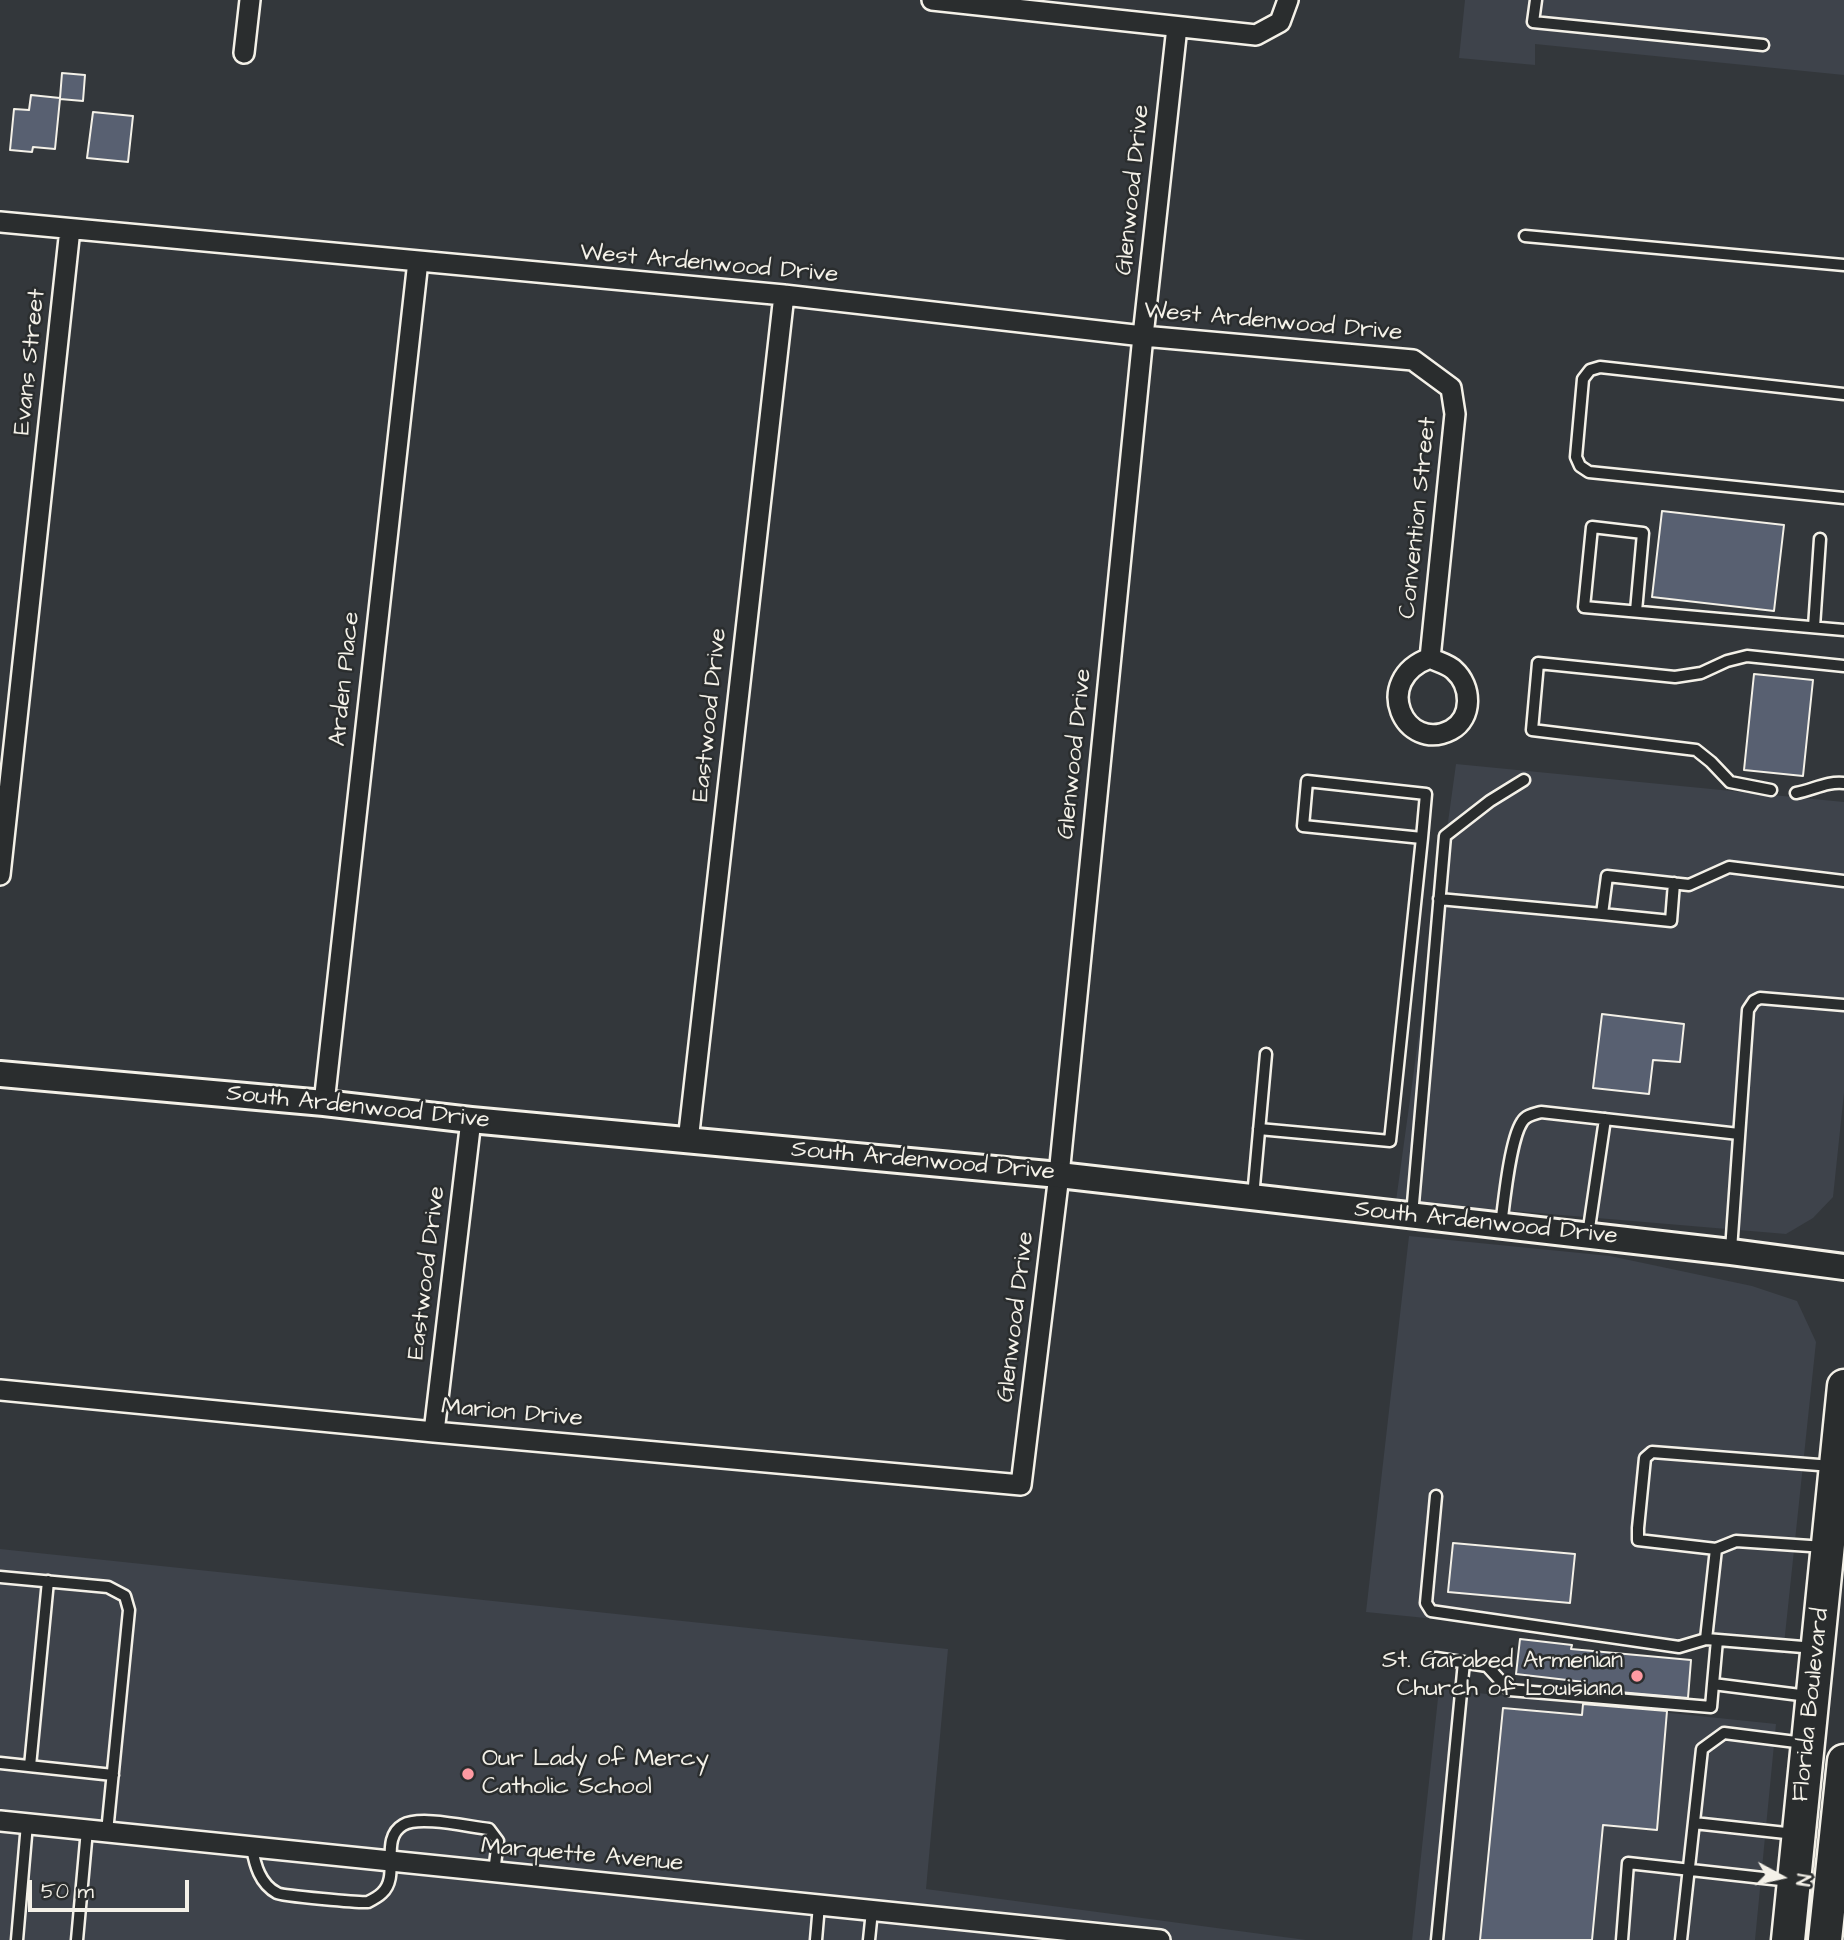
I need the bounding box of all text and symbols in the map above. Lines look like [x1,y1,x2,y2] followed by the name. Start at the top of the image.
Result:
[1111,103,1157,277] street label: Glenwood Drive
[579,239,839,291] street label: West Ardenwood Drive
[9,288,53,436] street label: Evans Street
[1143,297,1403,349] street label: West Ardenwood Drive
[1394,416,1444,620] street label: Convention Street
[325,610,367,748] street label: Arden Place
[688,627,734,803] street label: Eastwood Drive
[1053,667,1099,841] street label: Glenwood Drive
[225,1080,491,1136] street label: South Ardenwood Drive
[790,1136,1056,1188] street label: South Ardenwood Drive
[403,1185,453,1361] street label: Eastwood Drive
[1353,1196,1619,1252] street label: South Ardenwood Drive
[992,1230,1042,1404] street label: Glenwood Drive
[440,1393,584,1435] street label: Marion Drive
[1788,1607,1836,1803] street label: Florida Boulevard
[1382,1648,1623,1704] place label: St. Garabed Armenian Church of Louisiana
[1629,1668,1645,1684] marker: St. Garabed Armenian Church of Louisiana
[482,1746,709,1802] place label: Our Lady of Mercy Catholic School
[460,1766,476,1782] marker: Our Lady of Mercy Catholic School
[480,1833,684,1879] street label: Marquette Avenue
[1746,1842,1816,1912] north arrow
[32,1867,192,1911] scale bar
[1788,1872,1816,1888] text: N
[41,1877,94,1906] text: 50 m

